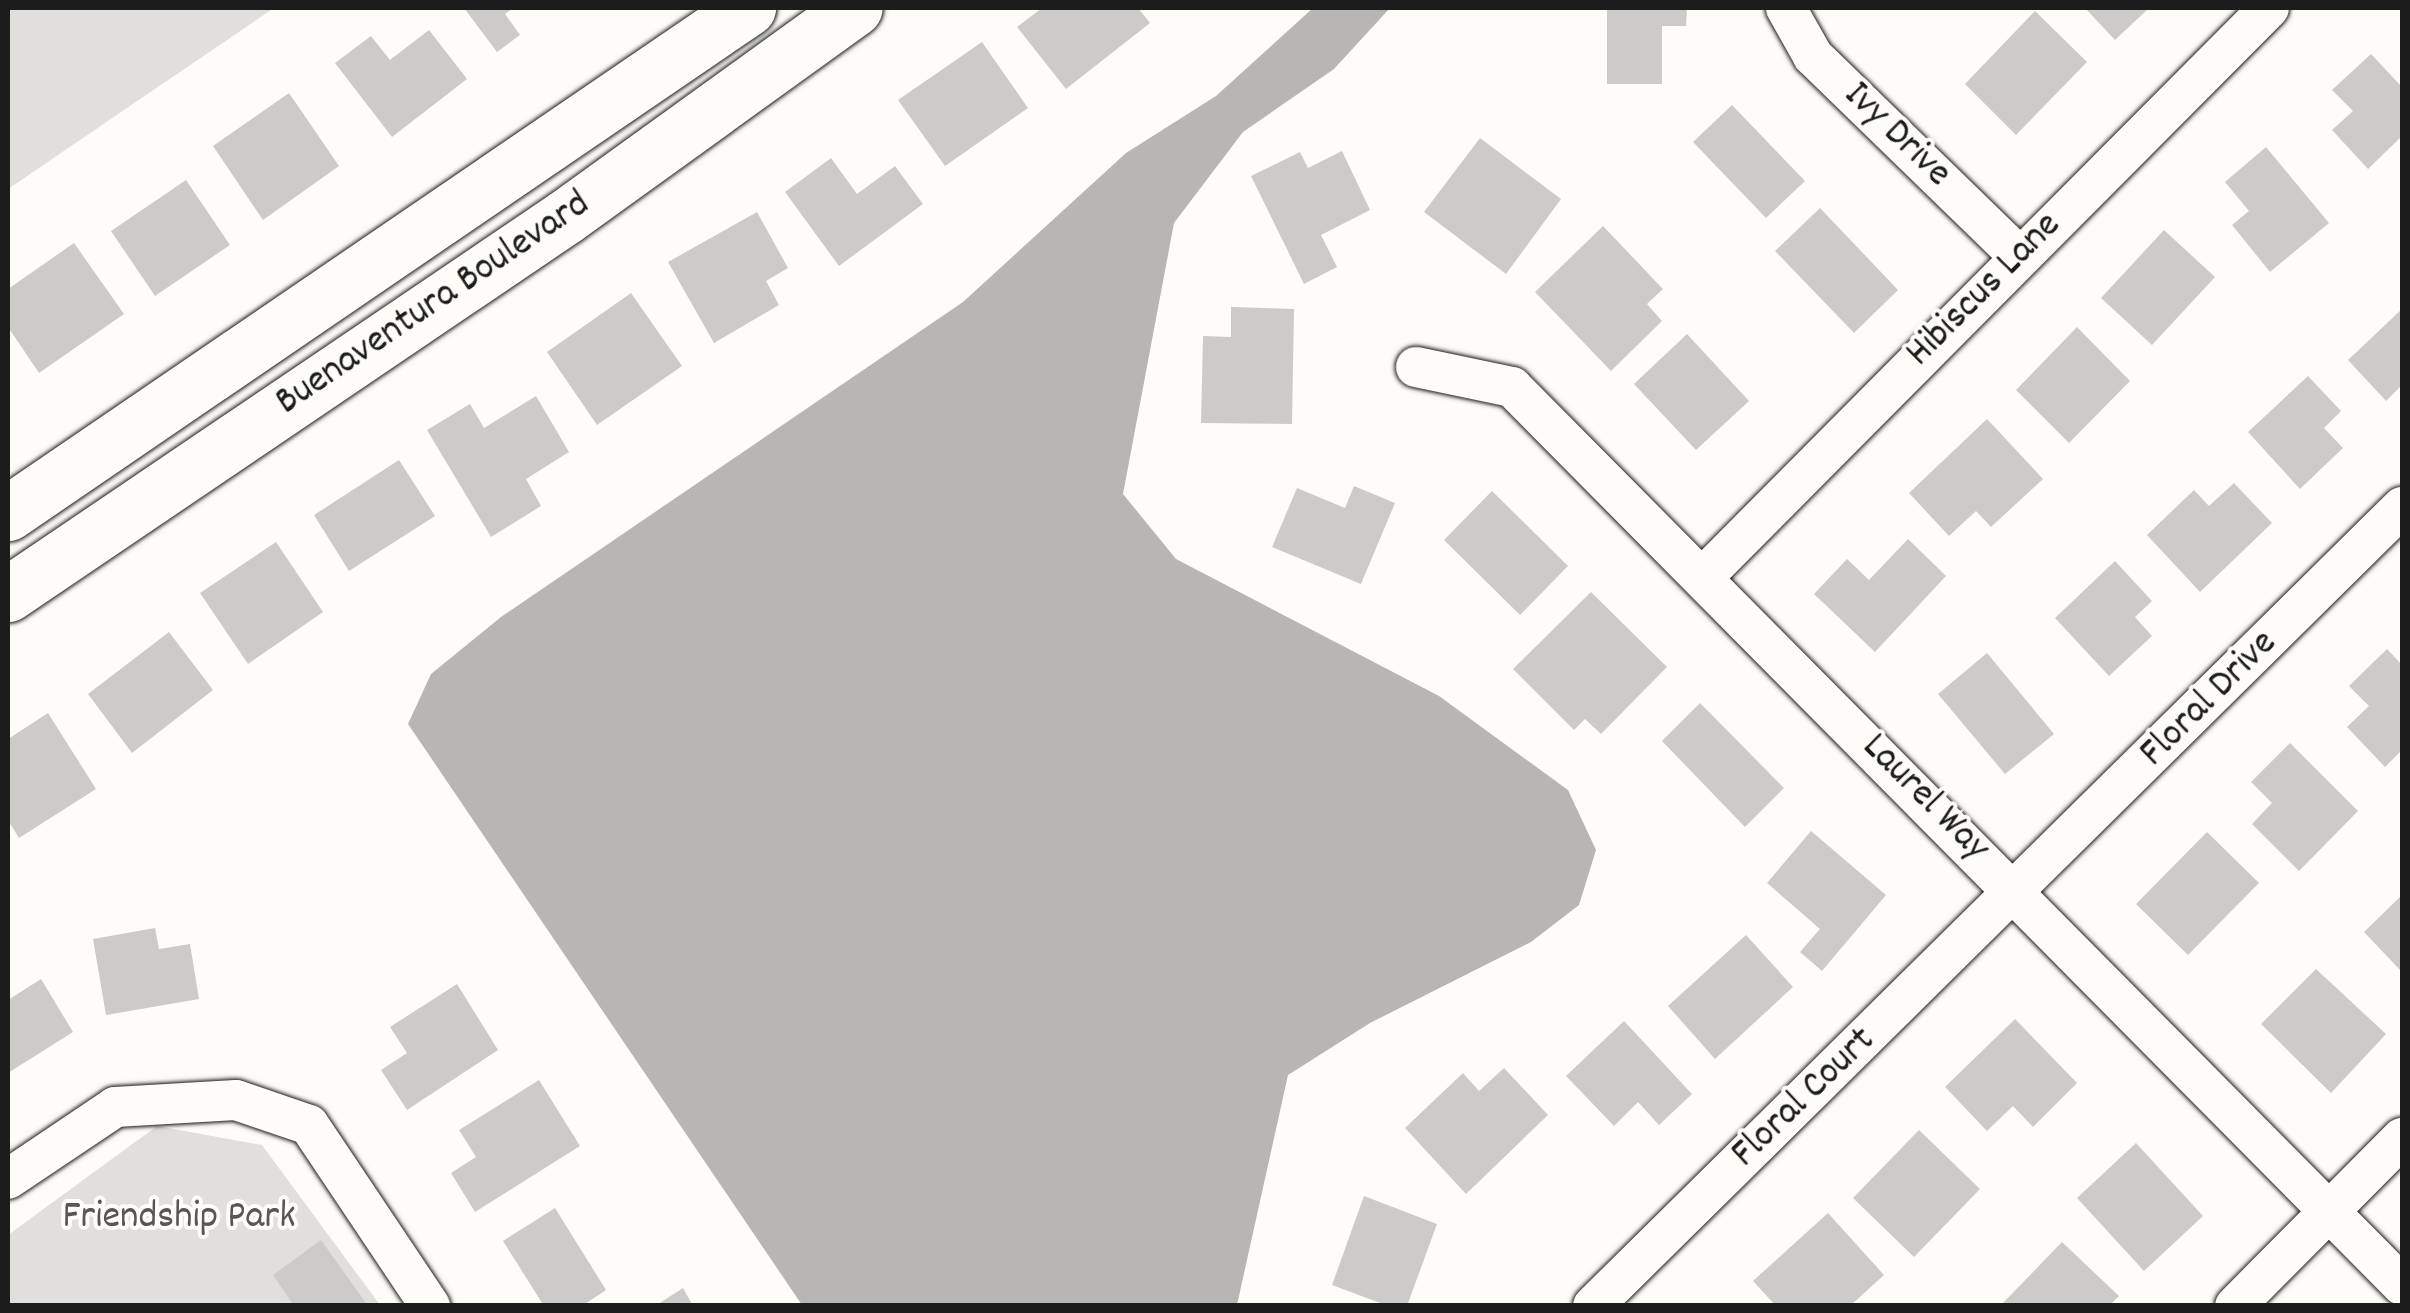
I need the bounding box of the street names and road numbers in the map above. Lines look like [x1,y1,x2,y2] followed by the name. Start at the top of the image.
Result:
[1832,73,1960,199] street label: Ivy Drive
[268,182,600,428] street label: Buenaventura Boulevard
[1897,203,2073,379] street label: Hibiscus Lane
[2131,621,2289,779] street label: Floral Drive
[1850,725,1998,873] street label: Laurel Way
[1723,1019,1887,1179] street label: Floral Court

